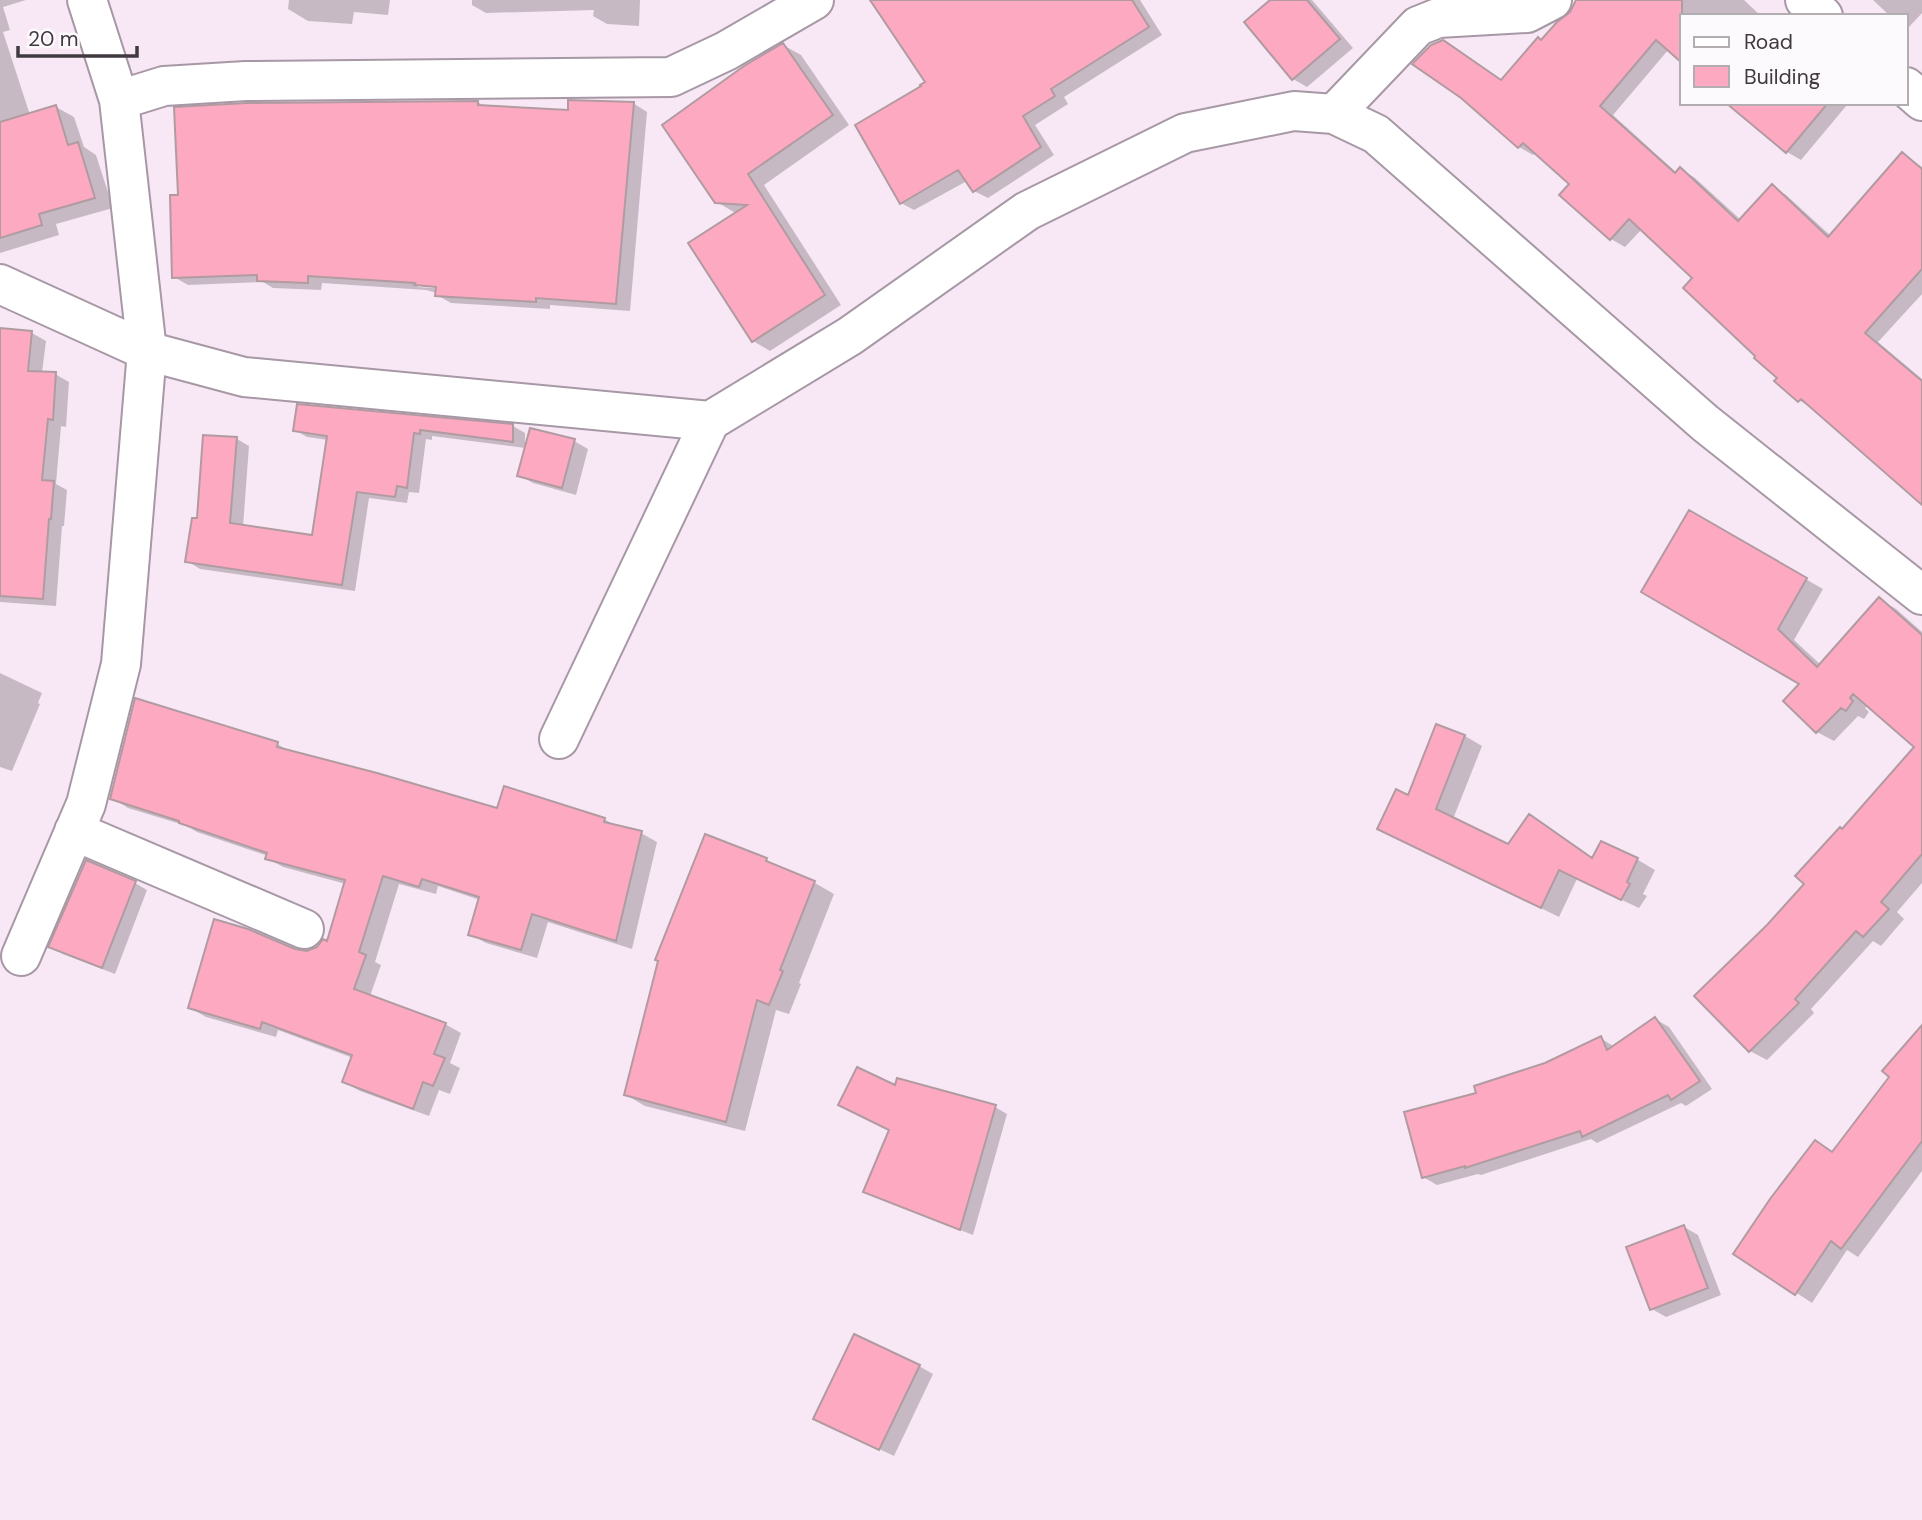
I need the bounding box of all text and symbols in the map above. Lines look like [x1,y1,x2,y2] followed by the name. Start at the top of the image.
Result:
[18,14,136,58] scale bar
[1680,14,1908,105] legend
[28,25,79,53] text: 20 m
[1744,28,1793,56] text: Road
[1744,63,1821,91] text: Building

